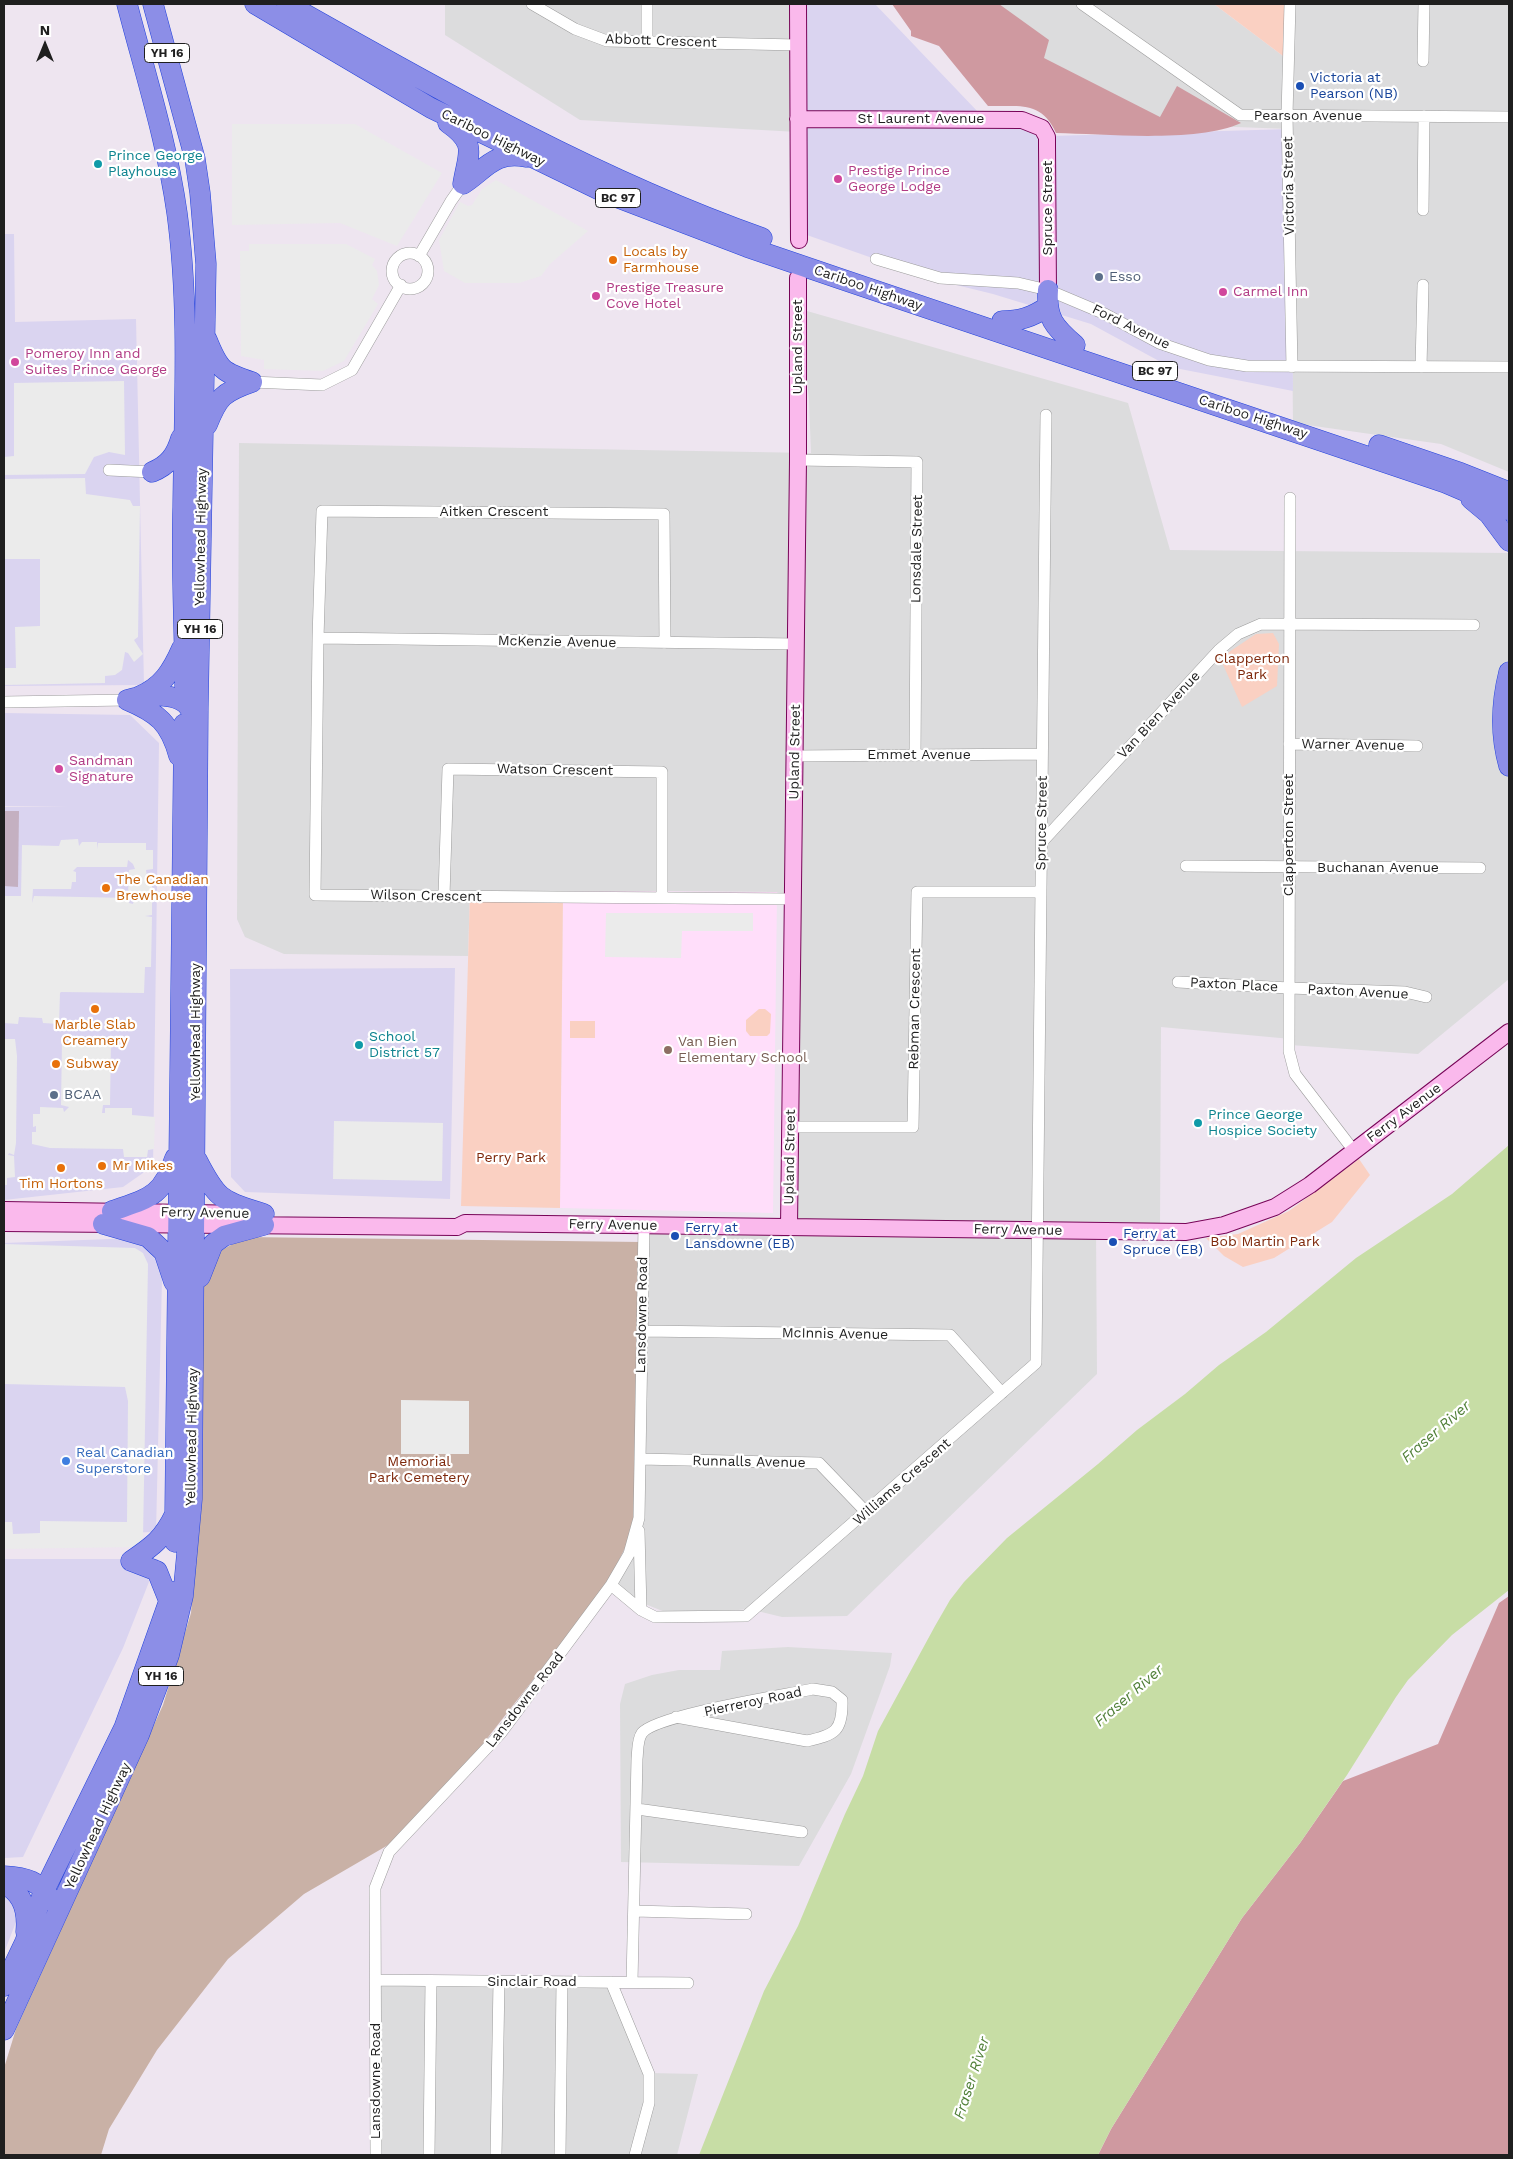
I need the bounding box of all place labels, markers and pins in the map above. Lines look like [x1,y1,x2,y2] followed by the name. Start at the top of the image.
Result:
[1310,70,1398,102] place label: Victoria at Pearson (NB)
[1294,80,1306,92] marker: Victoria at Pearson (NB)
[108,148,203,180] place label: Prince George Playhouse
[92,158,104,170] marker: Prince George Playhouse
[848,163,950,196] place label: Prestige Prince George Lodge
[832,173,844,185] marker: Prestige Prince George Lodge
[623,244,699,276] place label: Locals by Farmhouse
[607,254,619,266] marker: Locals by Farmhouse
[1109,269,1141,285] place label: Esso
[1093,271,1105,283] marker: Esso
[606,280,724,312] place label: Prestige Treasure Cove Hotel
[1233,284,1308,300] place label: Carmel Inn
[1217,286,1229,298] marker: Carmel Inn
[590,290,602,302] marker: Prestige Treasure Cove Hotel
[25,346,167,378] place label: Pomeroy Inn and Suites Prince George
[9,356,21,368] marker: Pomeroy Inn and Suites Prince George
[69,753,133,786] place label: Sandman Signature
[53,763,65,775] marker: Sandman Signature
[116,872,209,904] place label: The Canadian Brewhouse
[100,882,112,894] marker: The Canadian Brewhouse
[89,1003,101,1015] marker: Marble Slab Creamery
[54,1017,136,1050] place label: Marble Slab Creamery
[369,1029,440,1062] place label: School District 57
[678,1034,807,1066] place label: Van Bien Elementary School
[353,1039,365,1051] marker: School District 57
[662,1044,674,1056] marker: Van Bien Elementary School
[66,1056,118,1072] place label: Subway
[50,1058,62,1070] marker: Subway
[64,1087,101,1103] place label: BCAA
[48,1089,60,1101] marker: BCAA
[1208,1107,1317,1140] place label: Prince George Hospice Society
[1192,1117,1204,1129] marker: Prince George Hospice Society
[112,1158,173,1174] place label: Mr Mikes
[96,1160,108,1172] marker: Mr Mikes
[55,1162,67,1174] marker: Tim Hortons
[19,1176,103,1192] place label: Tim Hortons
[685,1220,795,1252] place label: Ferry at Lansdowne (EB)
[1123,1226,1203,1258] place label: Ferry at Spruce (EB)
[669,1230,681,1242] marker: Ferry at Lansdowne (EB)
[1107,1236,1119,1248] marker: Ferry at Spruce (EB)
[76,1445,173,1478] place label: Real Canadian Superstore
[60,1455,72,1467] marker: Real Canadian Superstore

